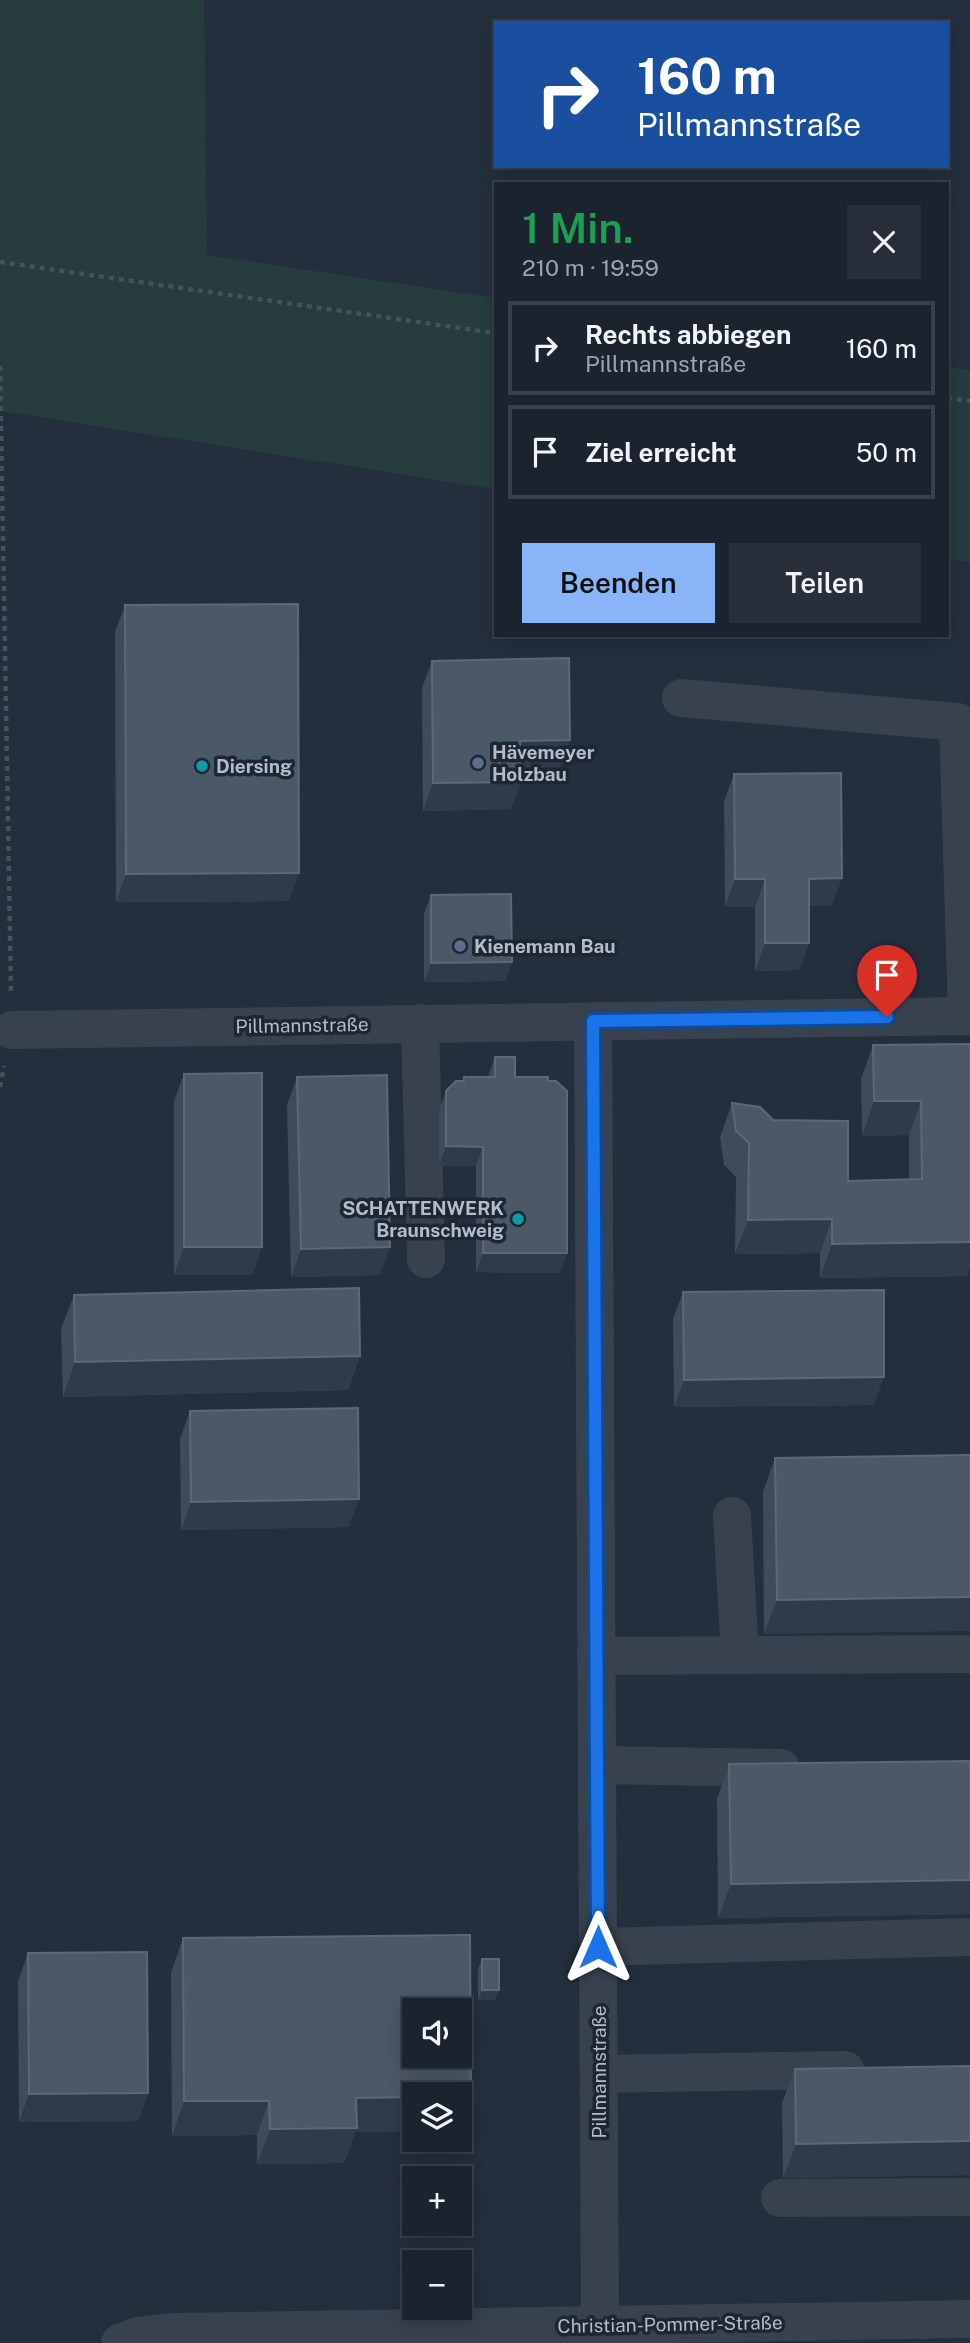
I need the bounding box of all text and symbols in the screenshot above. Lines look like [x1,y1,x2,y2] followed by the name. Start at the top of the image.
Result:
[637,47,777,105] text: 160 m
[522,49,613,140] icon: right
[637,106,861,143] text: Pillmannstraße
[522,203,633,252] text: 1 Min.
[847,205,921,279] button: close
[522,254,659,281] text: 210 m · 19:59
[585,319,791,350] text: Rechts abbiegen
[526,329,564,367] icon: right
[846,333,917,364] text: 160 m
[585,350,746,377] text: Pillmannstraße
[526,433,564,471] icon: arrive
[585,437,737,468] text: Ziel erreicht
[856,437,917,468] text: 50 m
[522,543,715,623] button: Beenden
[729,543,921,623] button: Teilen
[492,741,595,785] place label: Hävemeyer Holzbau
[216,755,292,777] place label: Diersing
[470,755,486,771] marker: Hävemeyer Holzbau
[194,758,210,774] marker: Diersing
[474,935,615,957] place label: Kienemann Bau
[452,938,468,954] marker: Kienemann Bau
[857,945,917,1017] pin
[868,956,906,994] icon: arrive
[235,1013,369,1037] street label: Pillmannstraße
[342,1197,504,1241] place label: SCHATTENWERK Braunschweig
[510,1211,526,1227] marker: SCHATTENWERK Braunschweig
[561,1910,635,1984] position arrow
[402,1998,472,2320] map controls
[402,1998,472,2068] button: sound
[588,2005,610,2139] street label: Pillmannstraße
[402,2082,472,2152] button: layers
[402,2166,472,2236] button: +
[402,2250,472,2320] button: −
[557,2311,783,2337] street label: Christian-Pommer-Straße

